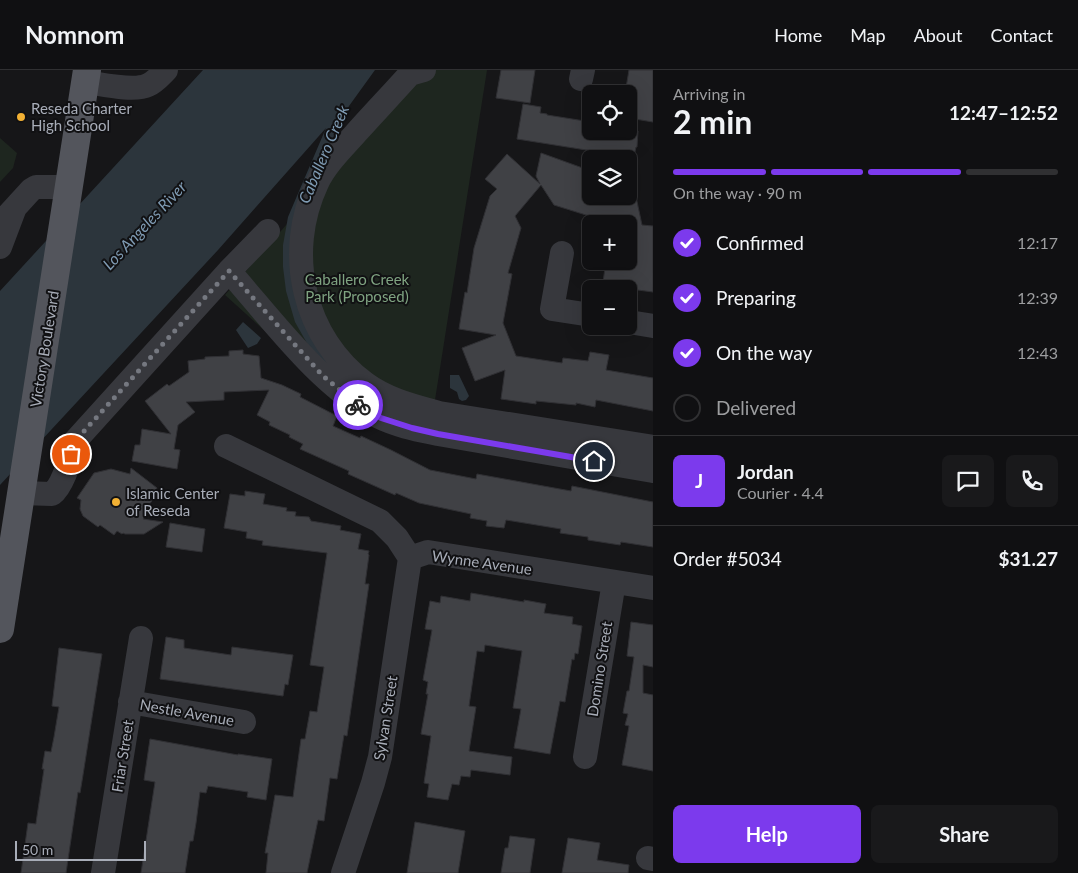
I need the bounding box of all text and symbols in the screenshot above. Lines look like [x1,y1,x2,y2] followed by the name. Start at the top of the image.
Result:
[25,20,124,49] text: Nomnom
[774,24,822,46] text: Home
[850,24,886,46] text: Map
[914,24,963,46] text: About
[991,24,1053,46] text: Contact
[673,84,746,103] text: Arriving in
[582,85,637,335] map controls
[582,85,637,140] button: locate
[31,99,133,134] place label: Reseda Charter High School
[949,101,1058,124] text: 12:47–12:52
[294,102,352,206] water label: Caballero Creek
[673,102,752,141] text: 2 min
[15,111,27,123] marker: Reseda Charter High School
[582,150,637,205] button: layers
[98,177,190,273] water label: Los Angeles River
[673,183,802,202] text: On the way · 90 m
[582,215,637,270] button: +
[673,229,701,257] icon: check
[716,231,804,254] text: Confirmed
[1017,233,1058,252] text: 12:17
[305,270,410,305] park label: Caballero Creek Park (Proposed)
[582,280,637,335] button: −
[673,284,701,312] icon: check
[716,286,796,309] text: Preparing
[1017,288,1058,307] text: 12:39
[26,289,62,409] street label: Victory Boulevard
[673,339,701,367] icon: check
[716,341,812,364] text: On the way
[1017,343,1058,362] text: 12:43
[333,380,383,430] courier
[344,391,372,419] icon: bike
[716,396,796,419] text: Delivered
[50,433,92,475] pin
[57,440,85,468] icon: bag
[573,440,615,482] pin
[580,447,608,475] icon: home
[942,455,994,507] button: chat
[1006,455,1058,507] button: phone
[737,460,794,483] text: Jordan
[695,469,703,492] text: J
[737,483,824,502] text: Courier · 4.4
[126,484,220,519] place label: Islamic Center of Reseda
[110,496,122,508] marker: Islamic Center of Reseda
[431,546,533,578] street label: Wynne Avenue
[673,547,782,570] text: Order #5034
[998,547,1058,570] text: $31.27
[583,620,615,718] street label: Domino Street
[369,674,401,762] street label: Sylvan Street
[138,695,236,729] street label: Nestle Avenue
[107,718,137,793] street label: Friar Street
[673,805,861,863] button: Help
[871,805,1058,863] button: Share
[15,838,146,861] scale bar
[22,841,53,858] text: 50 m

